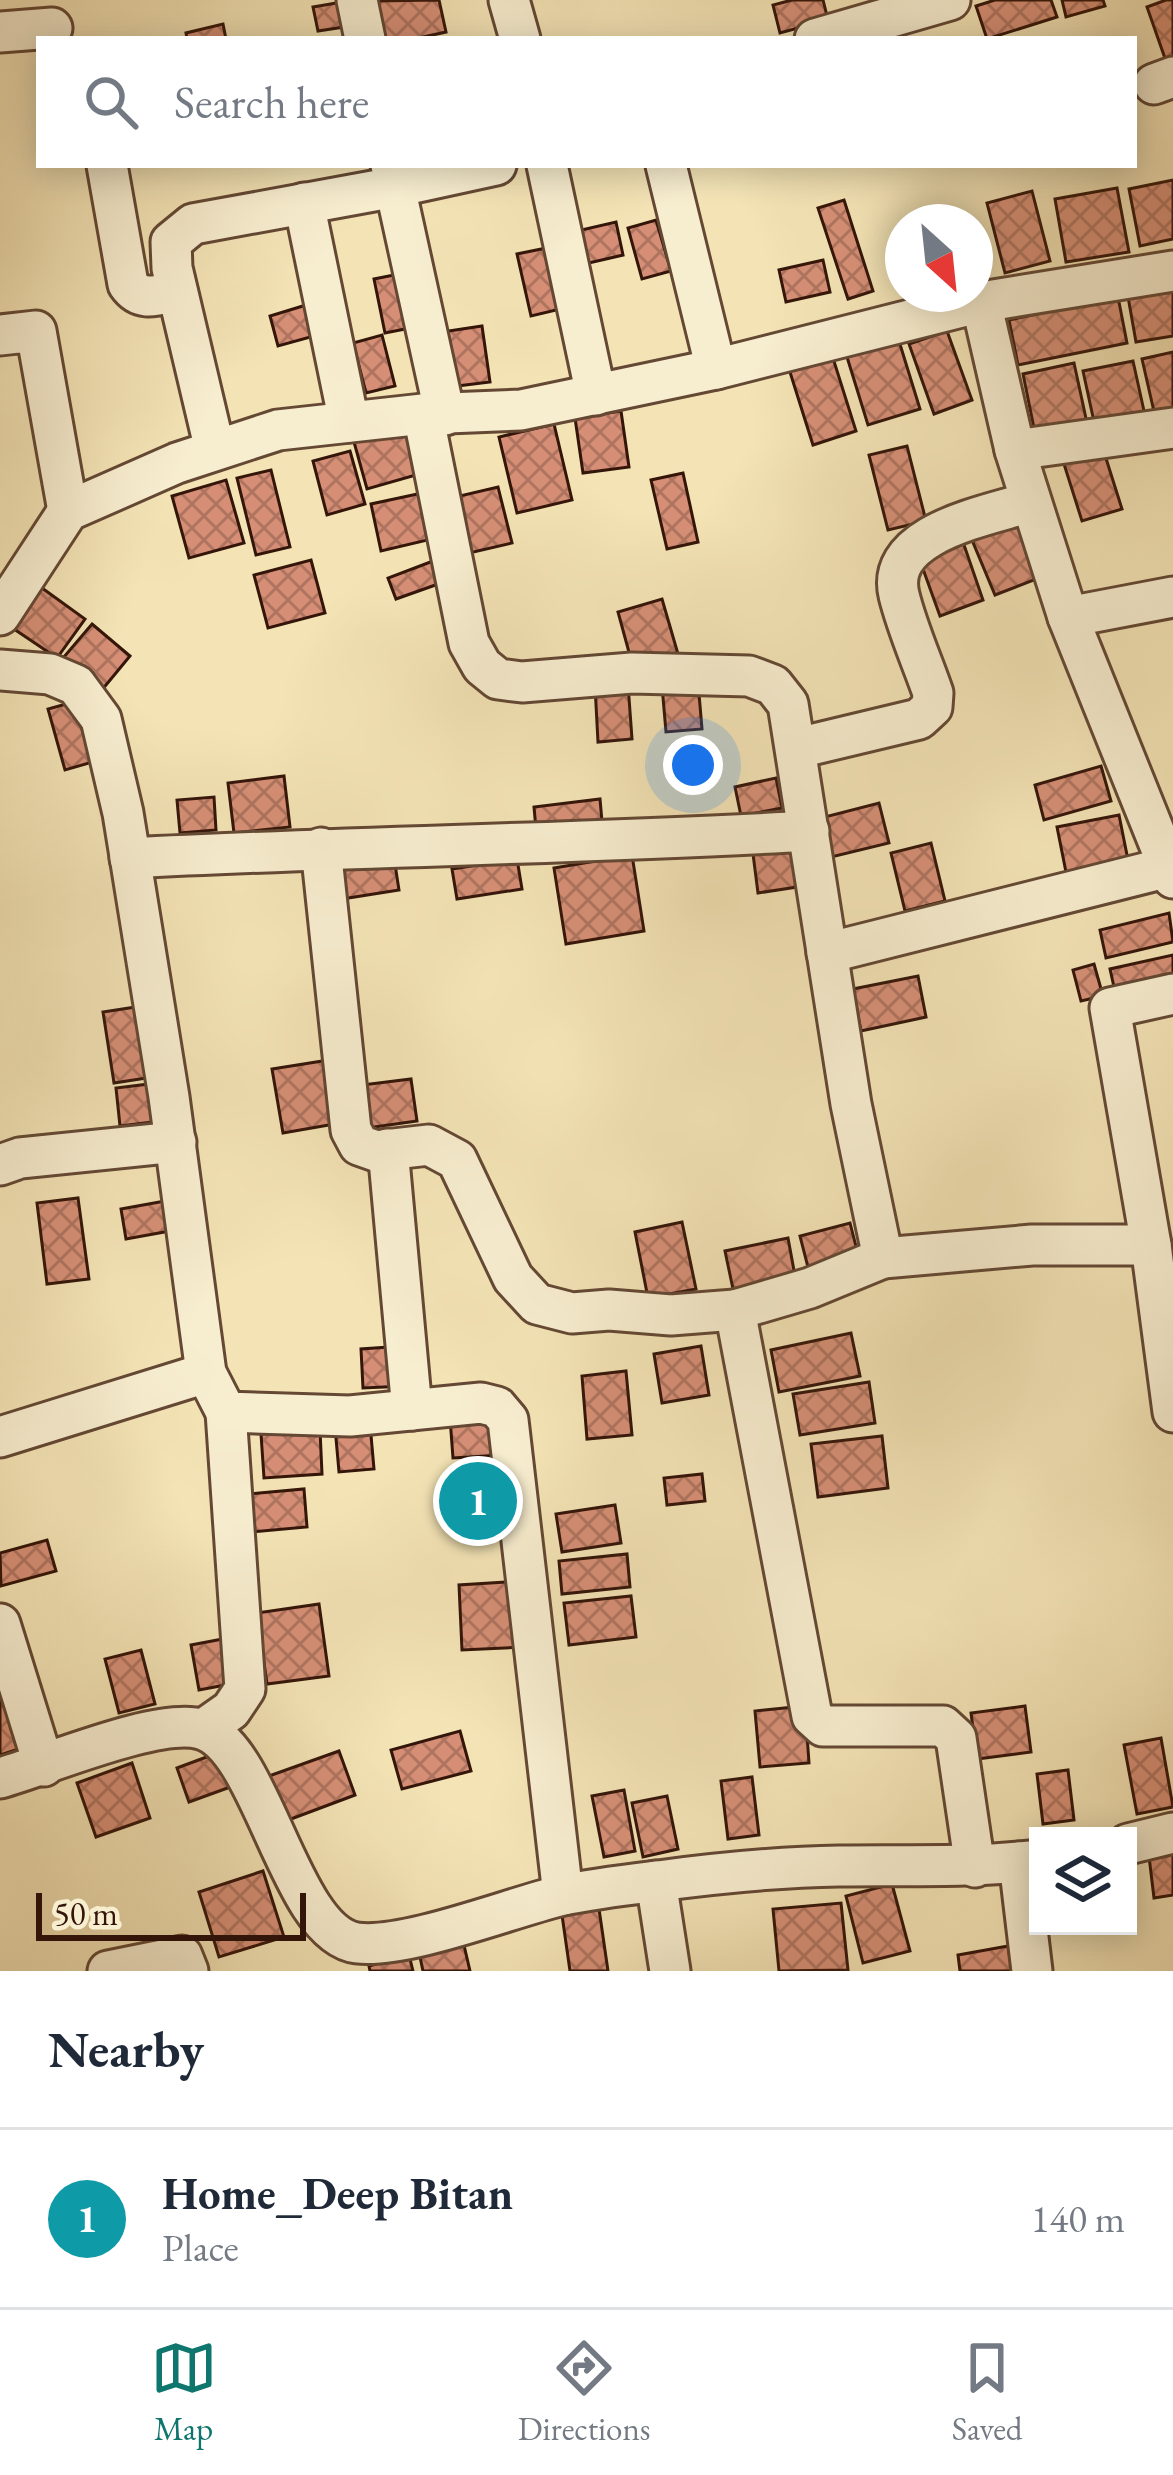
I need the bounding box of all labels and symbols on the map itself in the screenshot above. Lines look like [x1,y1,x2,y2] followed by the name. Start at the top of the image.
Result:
[885,204,993,312] north arrow
[663,735,723,795] your location
[439,1456,517,1546] pin: 1
[36,1887,306,1940] scale bar

